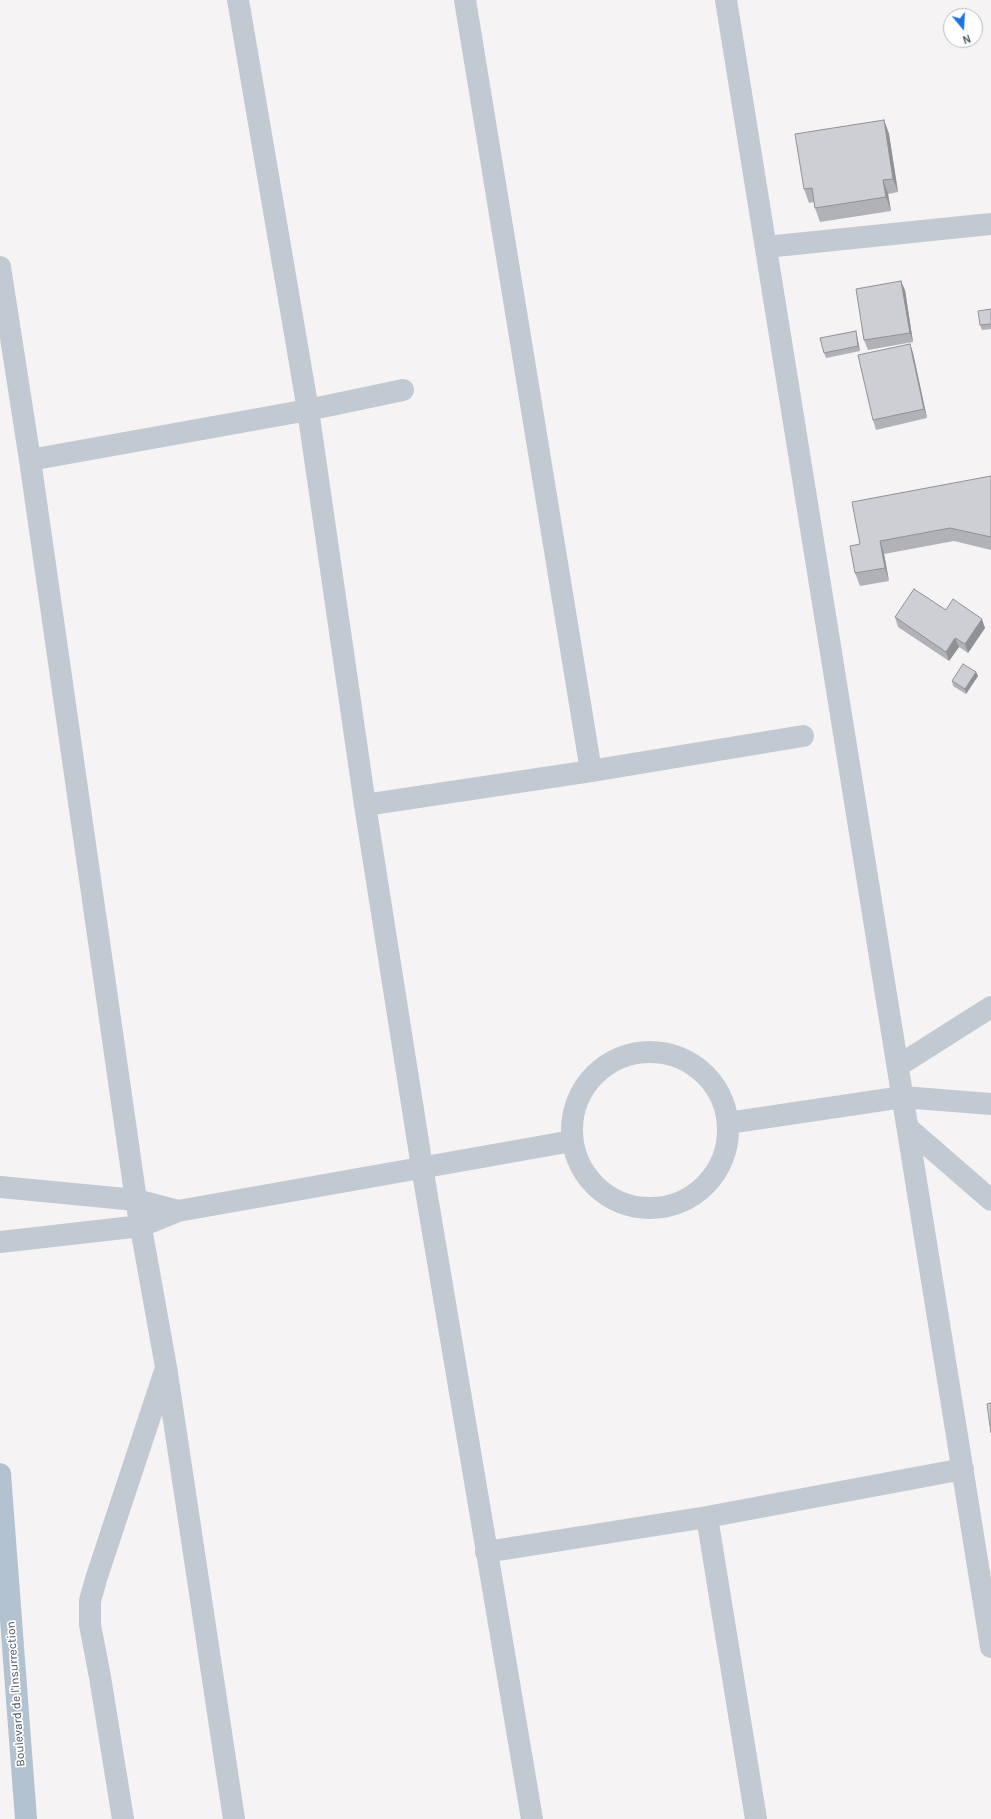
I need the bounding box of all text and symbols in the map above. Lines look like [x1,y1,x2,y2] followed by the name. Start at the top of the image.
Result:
[943,8,983,48] north arrow
[961,32,972,46] text: N
[4,1621,28,1767] street label: Boulevard de l'Insurrection

